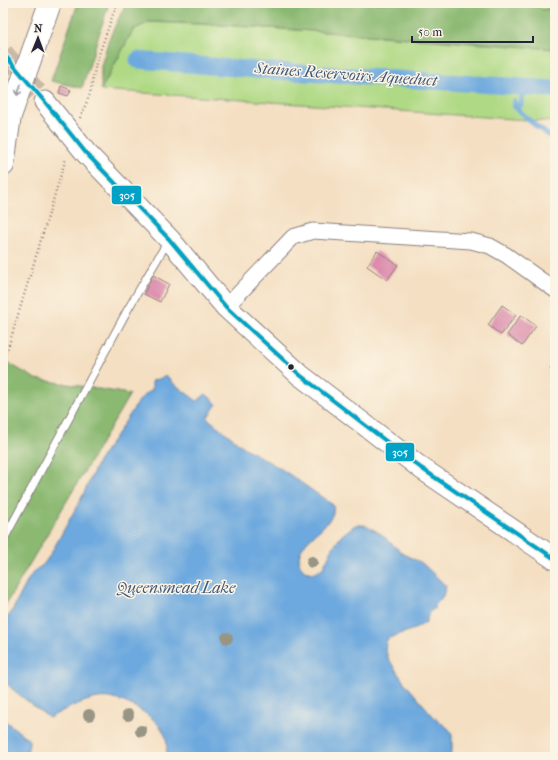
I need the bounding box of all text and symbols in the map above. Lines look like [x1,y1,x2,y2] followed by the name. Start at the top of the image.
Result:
[18,18,58,58] north arrow
[412,18,533,44] scale bar
[34,22,43,35] text: N
[418,25,442,39] text: 50 m
[253,58,439,90] water label: Staines Reservoirs Aqueduct
[15,84,23,96] one-way arrow
[111,185,142,205] line badge: 305
[119,189,135,202] text: 305
[286,362,296,372] unlabelled marker
[385,442,415,462] line badge: 305
[392,446,408,459] text: 305
[116,578,236,598] water label: Queensmead Lake

